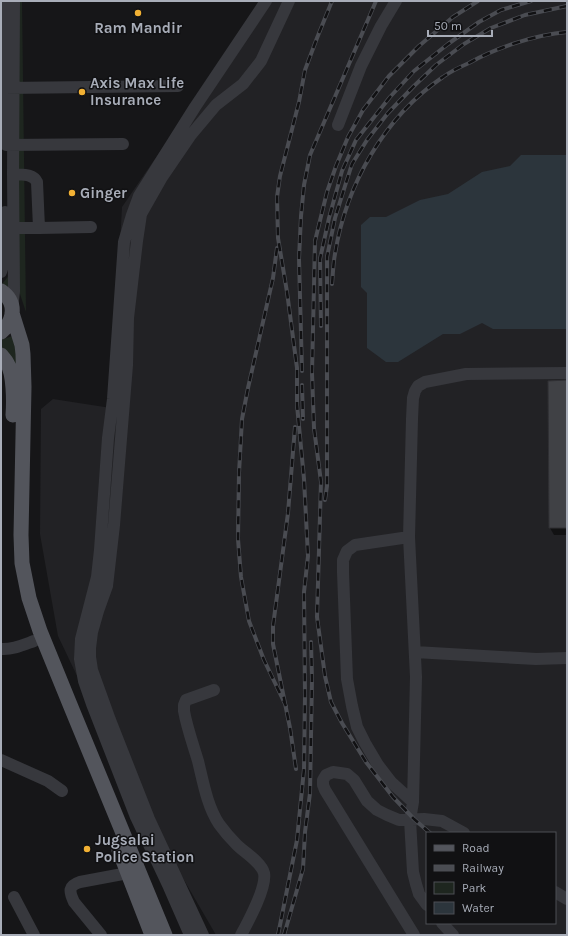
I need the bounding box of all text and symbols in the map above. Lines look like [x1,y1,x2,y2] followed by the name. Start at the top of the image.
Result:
[133,8,143,18] marker: Ram Mandir
[428,12,492,38] scale bar
[94,19,182,37] place label: Ram Mandir
[434,19,462,33] text: 50 m
[90,74,184,109] place label: Axis Max Life Insurance
[77,87,87,97] marker: Axis Max Life Insurance
[80,184,127,202] place label: Ginger
[67,188,77,198] marker: Ginger
[95,831,194,866] place label: Jugsalai Police Station
[426,832,556,924] legend
[462,841,490,855] text: Road
[82,844,92,854] marker: Jugsalai Police Station
[462,861,504,875] text: Railway
[462,881,487,895] text: Park
[462,901,495,915] text: Water

